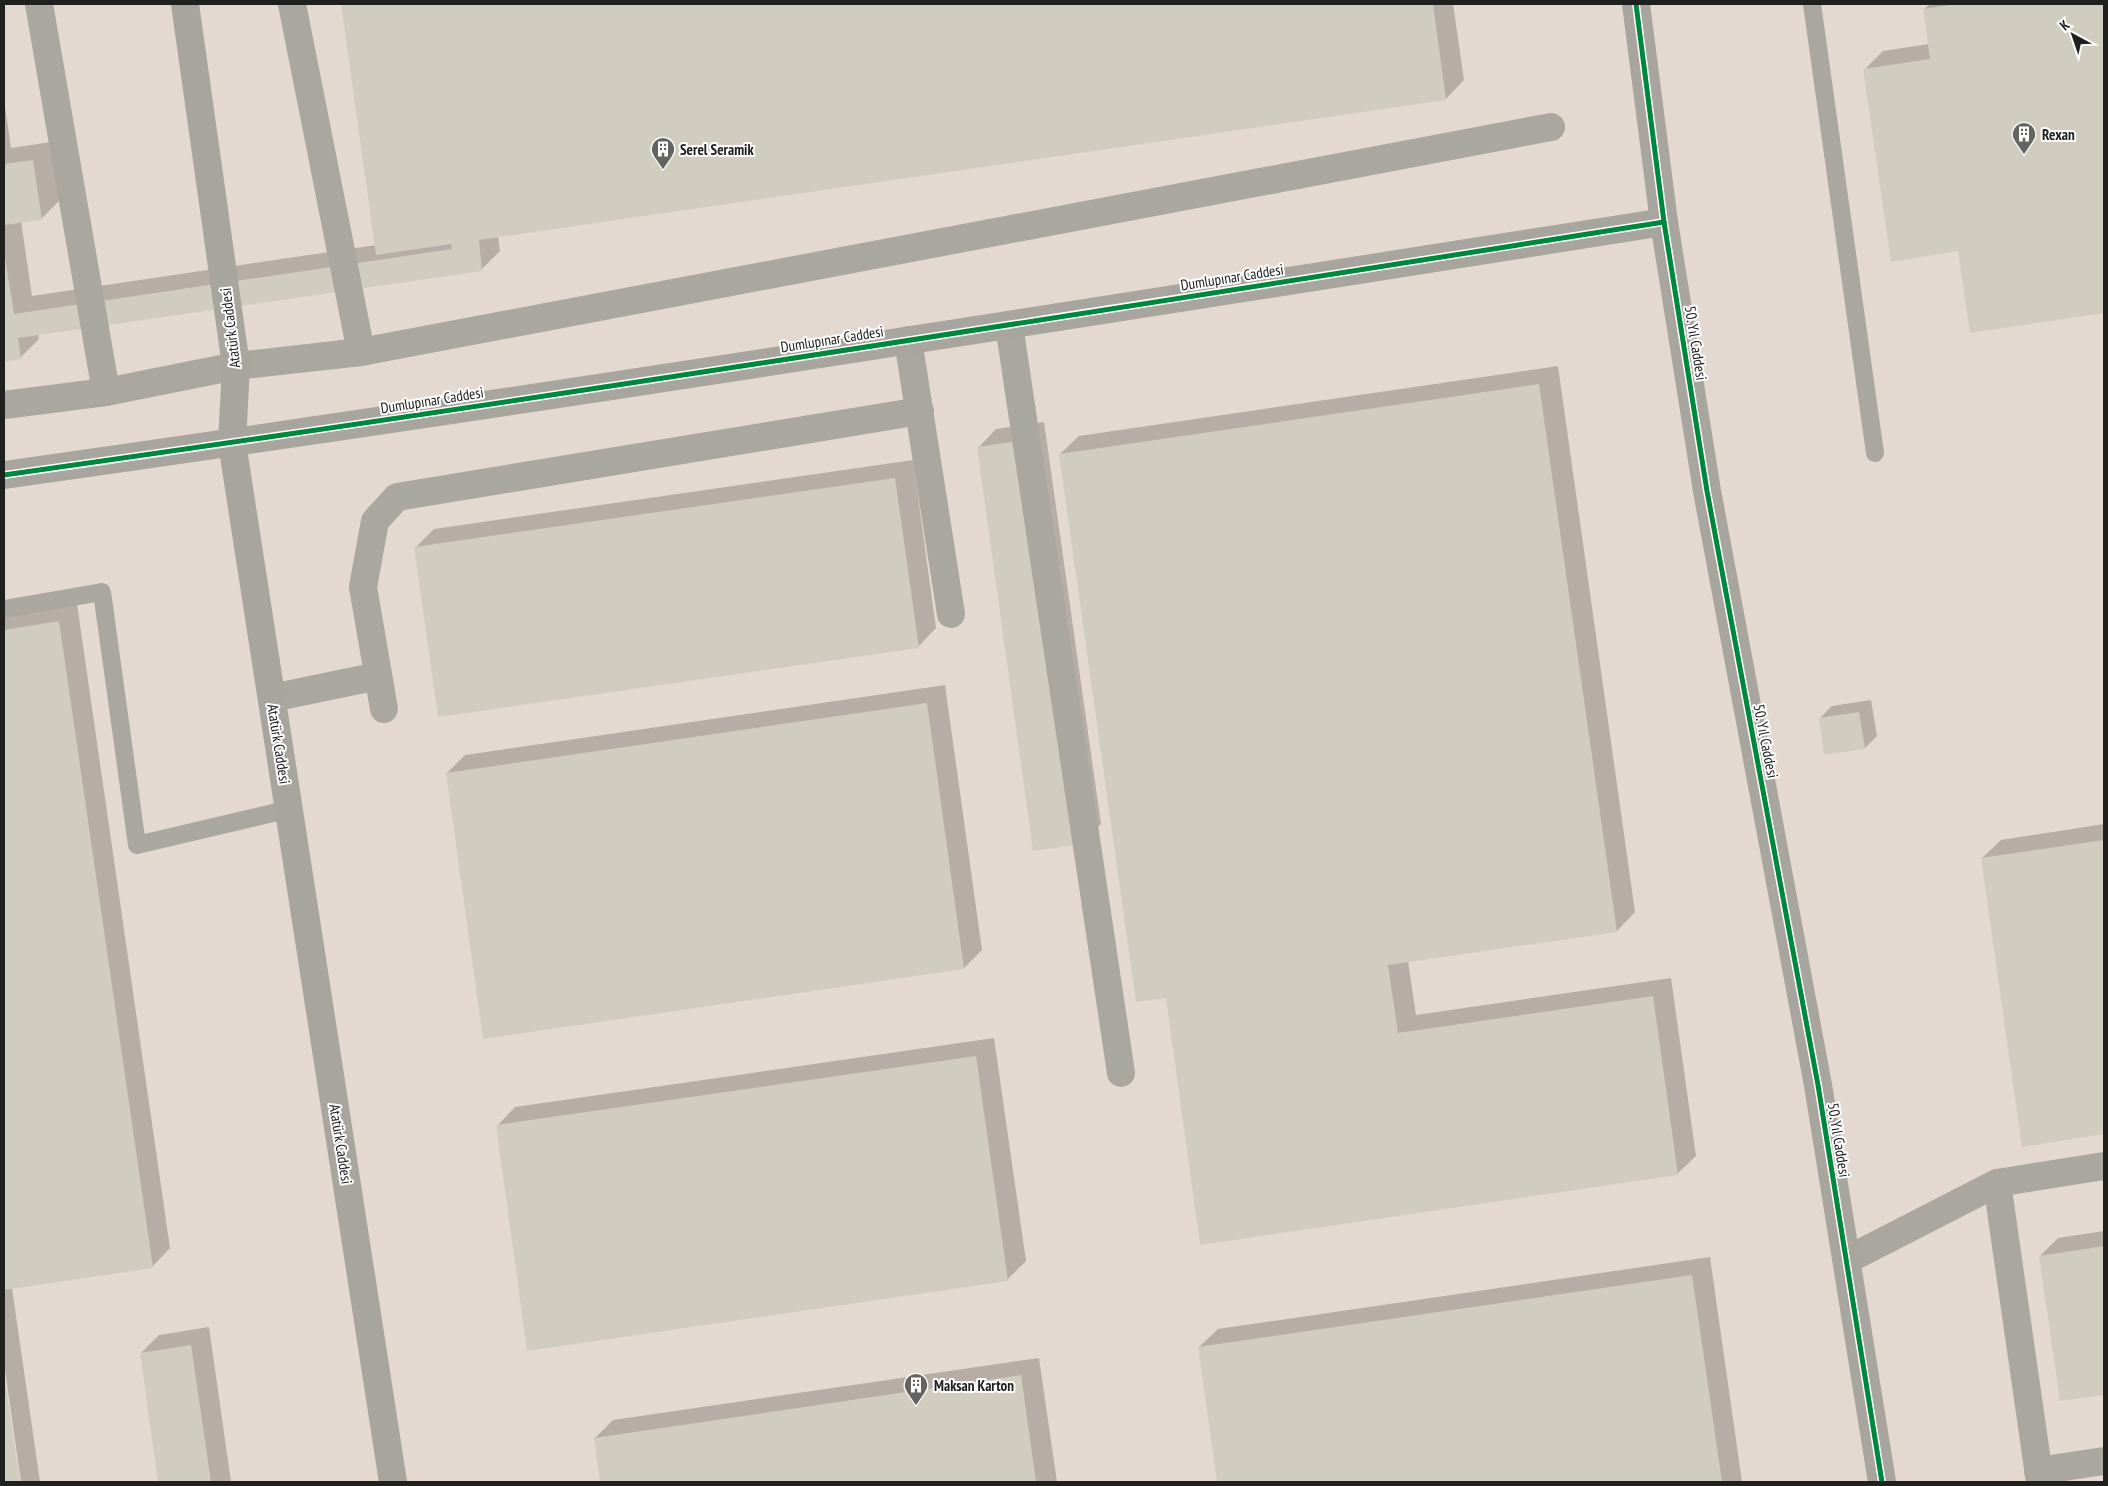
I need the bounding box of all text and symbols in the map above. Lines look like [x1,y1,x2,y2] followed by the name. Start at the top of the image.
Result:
[2048,10,2098,60] north arrow
[2056,15,2074,34] text: K
[2011,121,2037,155] building icon: Rexan
[2042,125,2075,144] place label: Rexan
[650,136,676,170] building icon: Serel Seramik
[680,140,754,159] place label: Serel Seramik
[1179,259,1285,295] street label: Dumlupınar Caddesi
[216,287,244,369] street label: Atatürk Caddesi
[1681,304,1711,382] street label: 50. Yıl Caddesi
[779,321,885,357] street label: Dumlupınar Caddesi
[379,382,485,418] street label: Dumlupınar Caddesi
[1750,702,1782,780] street label: 50. Yıl Caddesi
[263,703,295,785] street label: Atatürk Caddesi
[1824,1101,1854,1179] street label: 50. Yıl Caddesi
[325,1103,357,1185] street label: Atatürk Caddesi
[903,1372,929,1406] building icon: Maksan Karton
[934,1376,1014,1395] place label: Maksan Karton

